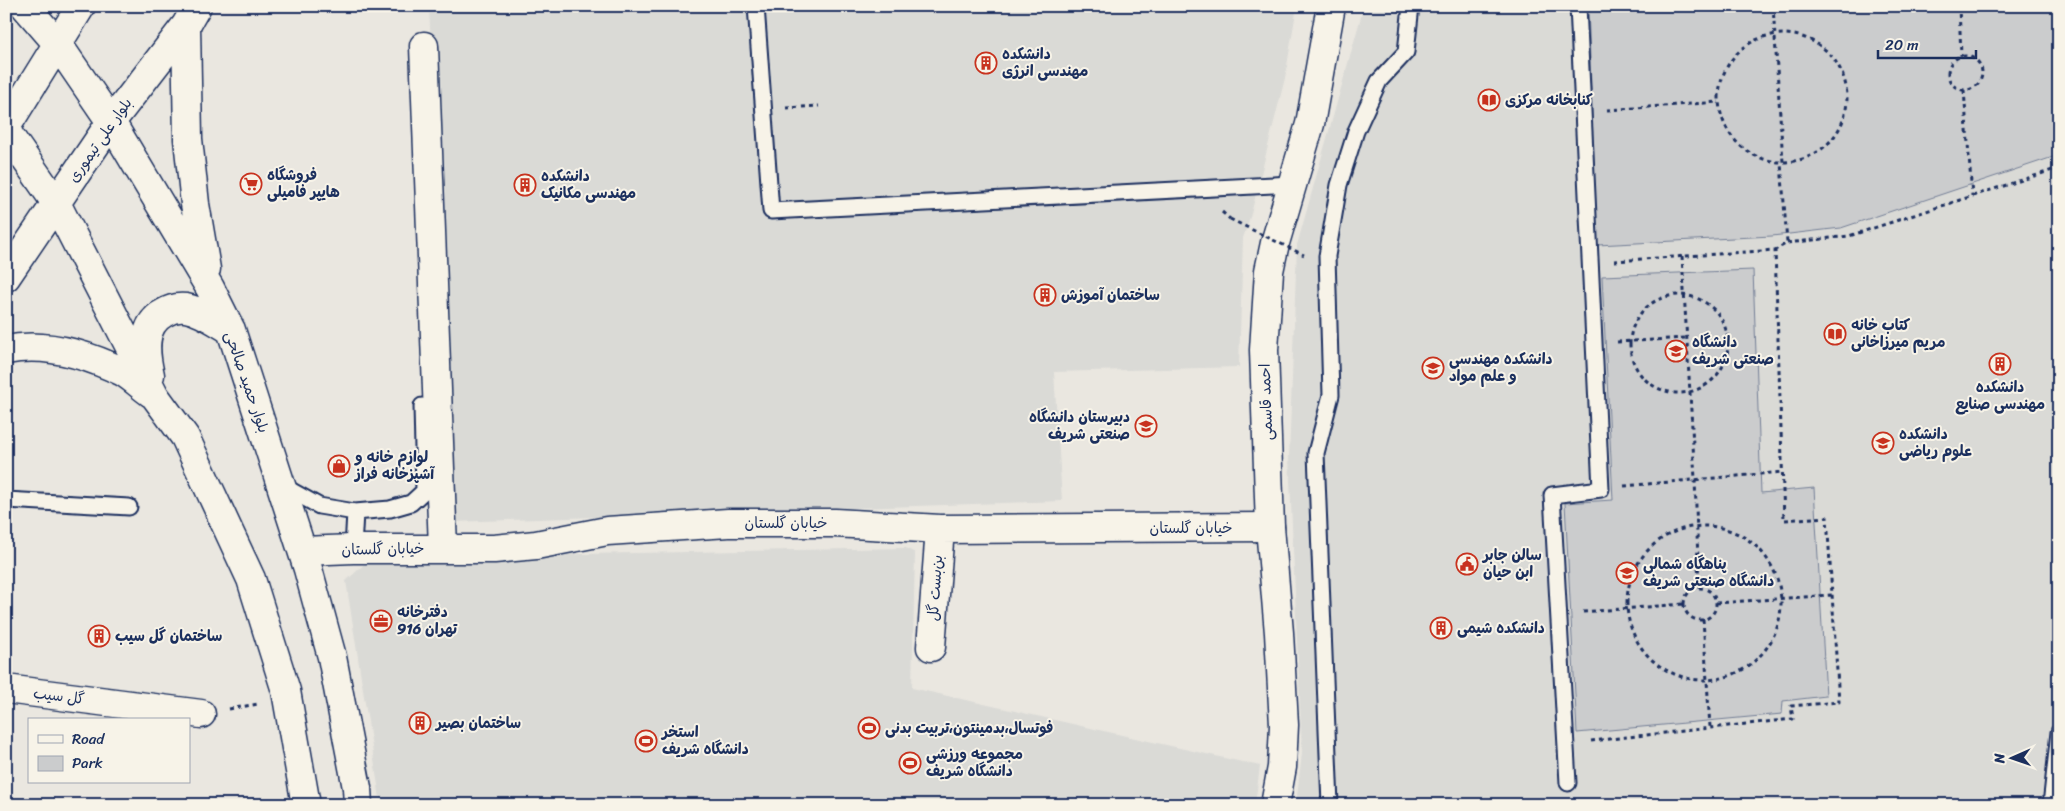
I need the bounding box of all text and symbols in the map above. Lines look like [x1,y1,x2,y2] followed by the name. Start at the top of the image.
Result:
[1878,28,1975,60] scale bar
[1885,32,1919,58] text: 20 m
[1002,41,1088,84] place label: دانشکده مهندسی انرژی
[974,51,998,75] building icon: دانشکده مهندسی انرژی
[1505,87,1593,113] place label: کنابخانه مرکزی
[1477,88,1501,112] library icon: کنابخانه مرکزی
[61,92,139,188] street label: بلوار علی تیموری
[267,162,340,205] place label: فروشگاه هایپر فامیلی
[541,163,636,206] place label: دانشکده مهندسی مکانیک
[239,172,263,196] supermarket icon: فروشگاه هایپر فامیلی
[513,173,537,197] building icon: دانشکده مهندسی مکانیک
[1061,282,1160,308] place label: ساختمان آموزش
[1033,283,1057,307] building icon: ساختمان آموزش
[1851,312,1945,355] place label: کتاب خانه مریم میرزاخانی
[1823,322,1847,346] library icon: کتاب خانه مریم میرزاخانی
[217,328,277,436] street label: بلوار حمید صالحی
[1692,329,1774,372] place label: دانشگاه صنعتی شریف
[1664,339,1688,363] school or university icon: دانشگاه صنعتی شریف
[1449,346,1553,389] place label: دانشکده مهندسی و علم مواد
[1988,352,2012,376] building icon: دانشکده مهندسی صنایع
[1421,356,1445,380] school or university icon: دانشکده مهندسی و علم مواد
[1252,363,1280,441] street label: احمد قاسمی
[1955,374,2045,417] place label: دانشکده مهندسی صنایع
[1029,404,1130,447] place label: دبیرستان دانشگاه صنعتی شریف
[1134,414,1158,438] school or university icon: دبیرستان دانشگاه صنعتی شریف
[1899,421,1972,464] place label: دانشکده علوم ریاضی
[1871,431,1895,455] school or university icon: دانشکده علوم ریاضی
[353,444,435,487] place label: لوازم خانه و آشپزخانه فراز
[327,454,351,478] shop icon: لوازم خانه و آشپزخانه فراز
[745,510,827,536] street label: خیابان گلستان
[1150,515,1232,541] street label: خیابان گلستان
[341,535,425,563] street label: خیابان گلستان
[1481,542,1542,585] place label: سالن جابر ابن حیان
[1643,551,1774,594] place label: پناهگاه شمالی دانشگاه صنعتی شریف
[1455,552,1479,576] public building icon: سالن جابر ابن حیان
[920,554,950,622] street label: بن‌‌بست گل
[1615,561,1639,585] school or university icon: پناهگاه شمالی دانشگاه صنعتی شریف
[397,599,458,642] place label: دفترخانه 916 تهران
[369,609,393,633] office icon: دفترخانه 916 تهران
[1457,615,1545,641] place label: دانشکده شیمی
[1429,616,1453,640] building icon: دانشکده شیمی
[115,623,222,649] place label: ساختمان گل سیب
[87,624,111,648] building icon: ساختمان گل سیب
[32,680,86,712] street label: گل سیب
[434,710,521,736] place label: ساختمان بصیر
[408,711,432,735] building icon: ساختمان بصیر
[885,715,1054,741] place label: فوتسال،بدمینتون،تربیت بدنی
[857,716,881,740] sports icon: فوتسال،بدمینتون،تربیت بدنی
[28,718,190,784] legend
[660,719,749,762] place label: استخر دانشگاه شریف
[72,726,105,752] text: Road
[634,729,658,753] sports icon: استخر دانشگاه شریف
[1988,734,2038,784] north arrow
[926,741,1023,784] place label: مجموعه ورزشی دانشگاه شریف
[72,750,103,776] text: Park
[898,751,922,775] sports icon: مجموعه ورزشی دانشگاه شریف
[1987,753,2012,765] text: N

